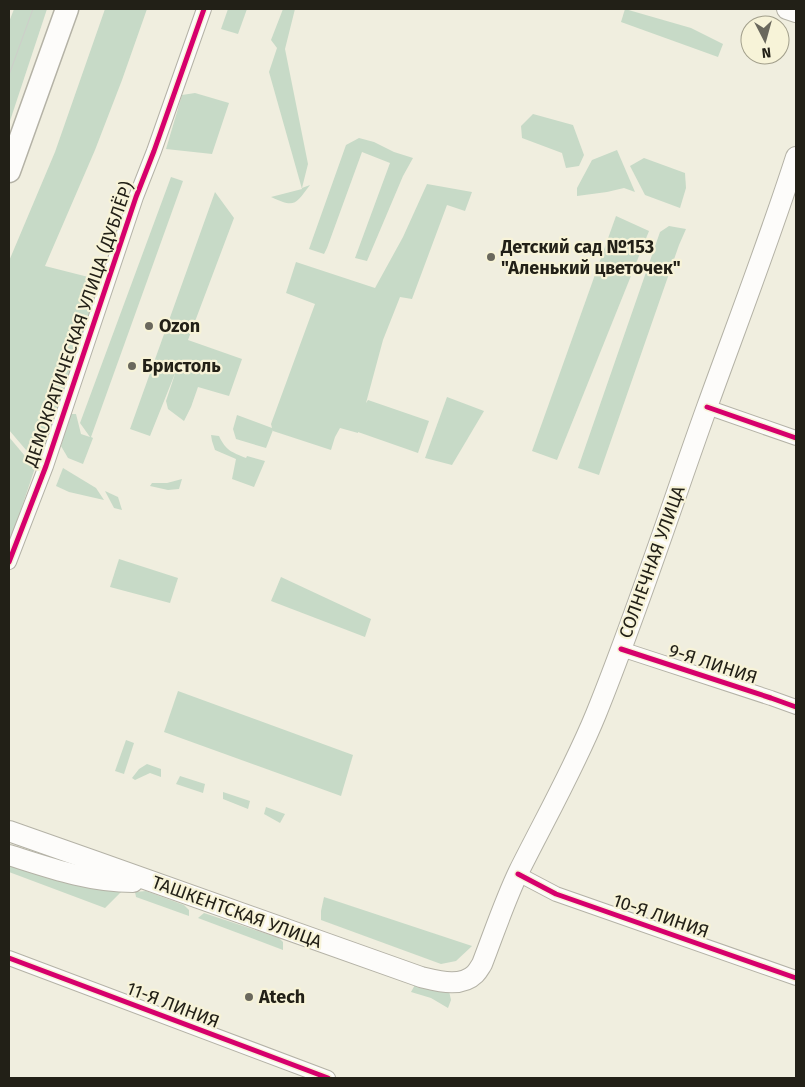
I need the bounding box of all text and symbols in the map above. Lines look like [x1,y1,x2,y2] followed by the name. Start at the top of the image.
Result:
[740,15,790,65] north arrow
[761,43,772,61] text: N
[19,178,138,470] street label: ДЕМОКРАТИЧЕСКАЯ УЛИЦА (ДУБЛЁР)
[500,236,681,279] place label: Детский сад №153 "Аленький цветочек"
[485,251,497,263] marker: Детский сад №153 "Аленький цветочек"
[159,315,200,337] place label: Ozon
[143,320,155,332] marker: Ozon
[142,355,221,377] place label: Бристоль
[126,360,138,372] marker: Бристоль
[614,482,690,641] street label: СОЛНЕЧНАЯ УЛИЦА
[666,639,760,689] street label: 9-Я ЛИНИЯ
[149,871,325,953] street label: ТАШКЕНТСКАЯ УЛИЦА
[610,889,712,943] street label: 10-Я ЛИНИЯ
[123,977,223,1033] street label: 11-Я ЛИНИЯ
[258,986,305,1008] place label: Atech
[243,991,255,1003] marker: Atech

